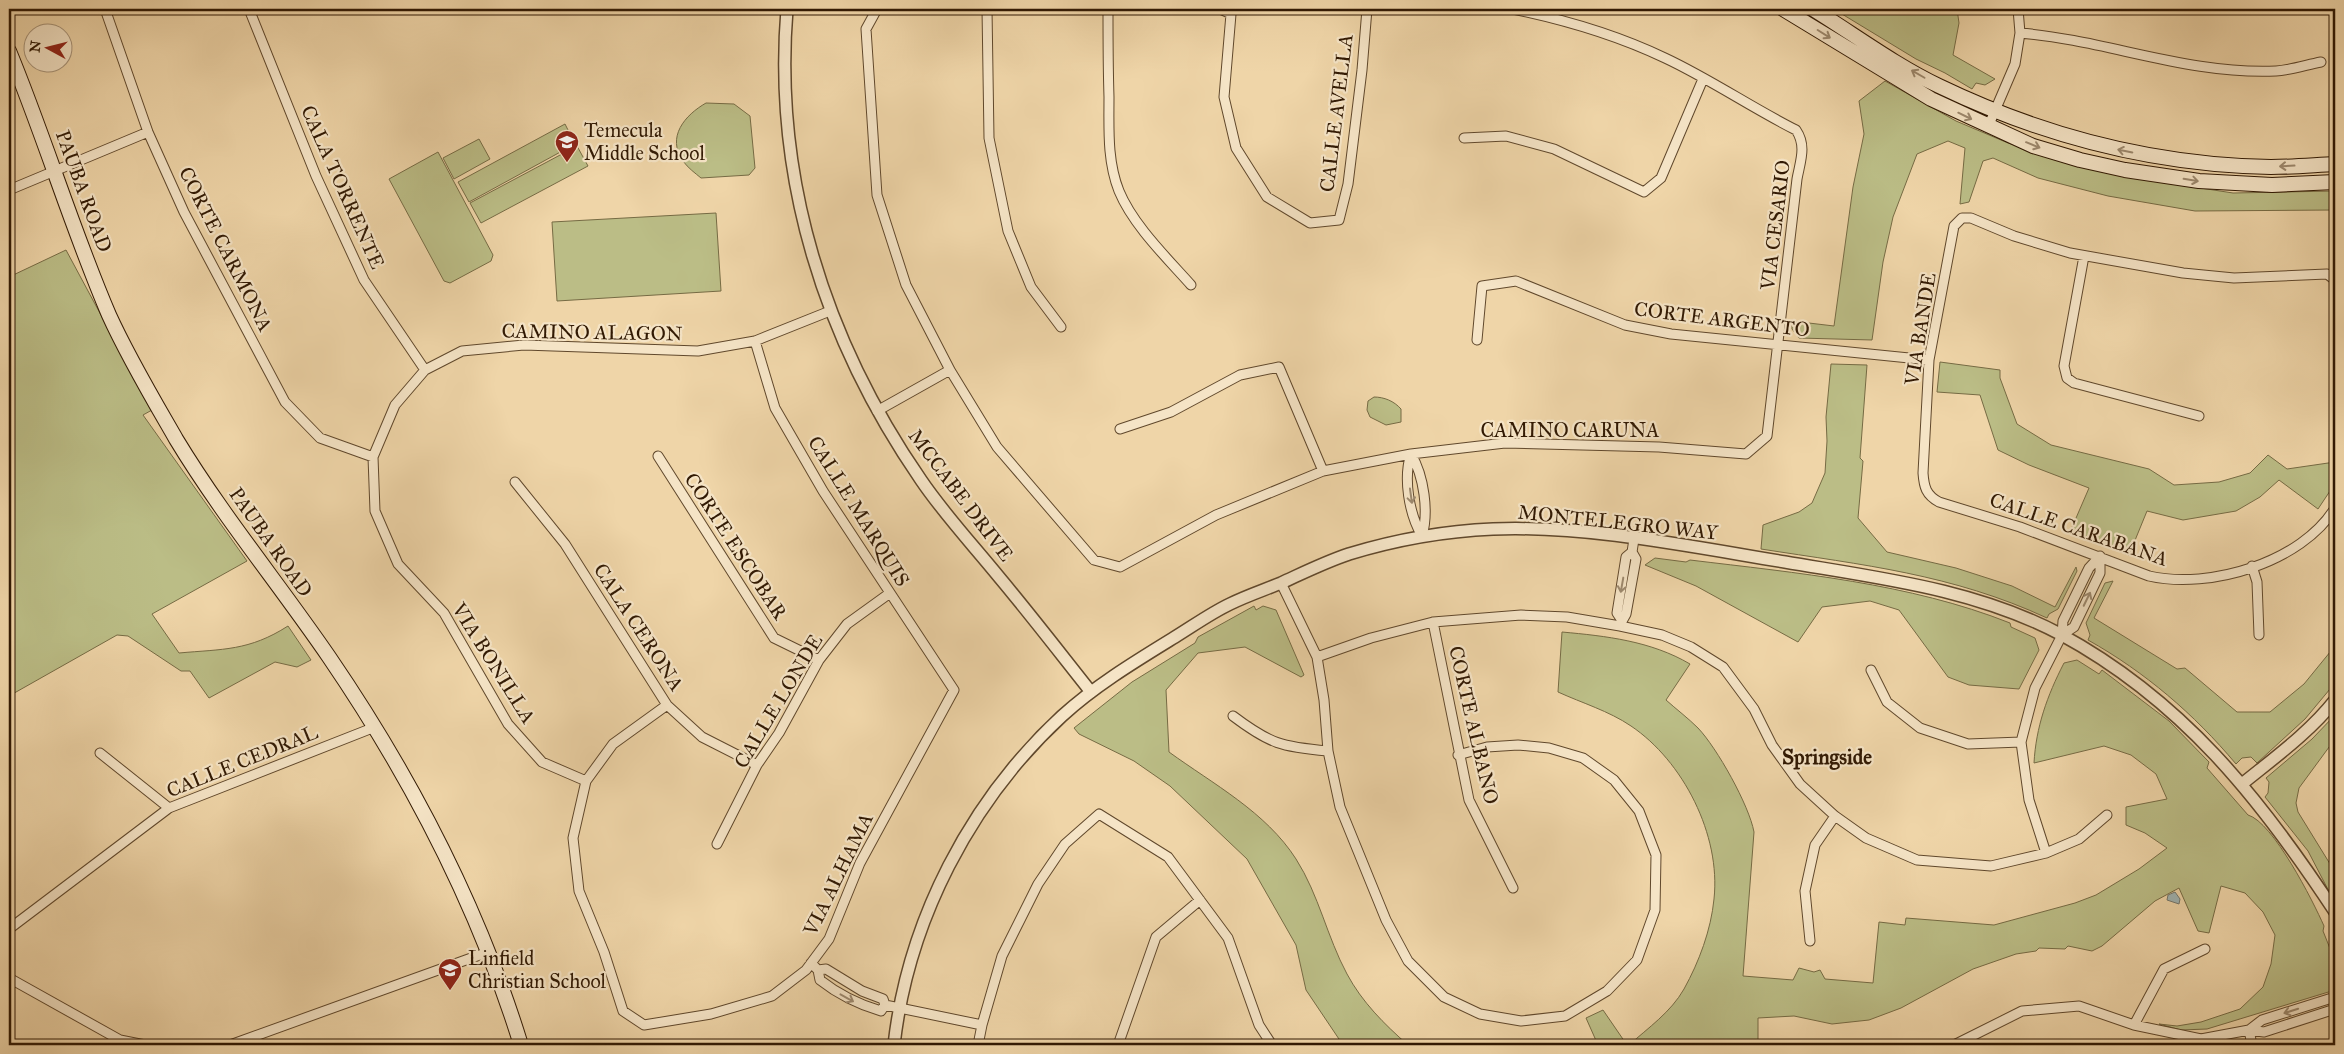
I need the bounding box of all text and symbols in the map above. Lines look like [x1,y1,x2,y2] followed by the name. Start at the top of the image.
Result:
[22,22,72,72] north arrow
[1817,29,1831,39] one-way arrow
[1314,32,1358,193] street label: CALLE AVELLA
[26,39,45,53] text: N
[1912,68,1926,78] one-way arrow
[296,102,390,272] street label: CALA TORRENTE
[1957,111,1972,121] one-way arrow
[584,118,705,165] place label: Temecula Middle School
[51,127,117,255] street label: PAUBA ROAD
[554,129,580,163] school or university icon: Temecula Middle School
[2025,141,2040,150] one-way arrow
[2118,146,2134,155] one-way arrow
[1755,159,1795,292] street label: VIA CESARIO
[2279,162,2295,171] one-way arrow
[174,163,278,336] street label: CORTE CARMONA
[2183,176,2199,186] one-way arrow
[1899,271,1941,388] street label: VIA BANDE
[1633,296,1811,342] street label: CORTE ARGENTO
[501,318,683,346] street label: CAMINO ALAGON
[1480,418,1660,442] street label: CAMINO CARUNA
[903,424,1019,566] street label: MCCABE DRIVE
[803,431,915,591] street label: CALLE MARQUIS
[680,468,793,625] street label: CORTE ESCOBAR
[224,483,318,601] street label: PAUBA ROAD
[1406,487,1416,503] one-way arrow
[1987,487,2172,571] street label: CALLE CARABANA
[1517,500,1721,545] street label: MONTELEGRO WAY
[589,559,689,696] street label: CALA CERONA
[1616,577,1626,593] one-way arrow
[2083,592,2092,607] one-way arrow
[447,597,541,728] street label: VIA BONILLA
[729,630,827,772] street label: CALLE LONDE
[1444,644,1504,806] street label: CORTE ALBANO
[163,720,321,802] street label: CALLE CEDRAL
[1782,744,1872,770] district label: Springside
[798,808,878,940] street label: VIA ALHAMA
[468,946,607,993] place label: Linfield Christian School
[437,957,463,991] school or university icon: Linfield Christian School
[839,994,854,1004] one-way arrow
[2283,1007,2299,1017] one-way arrow

